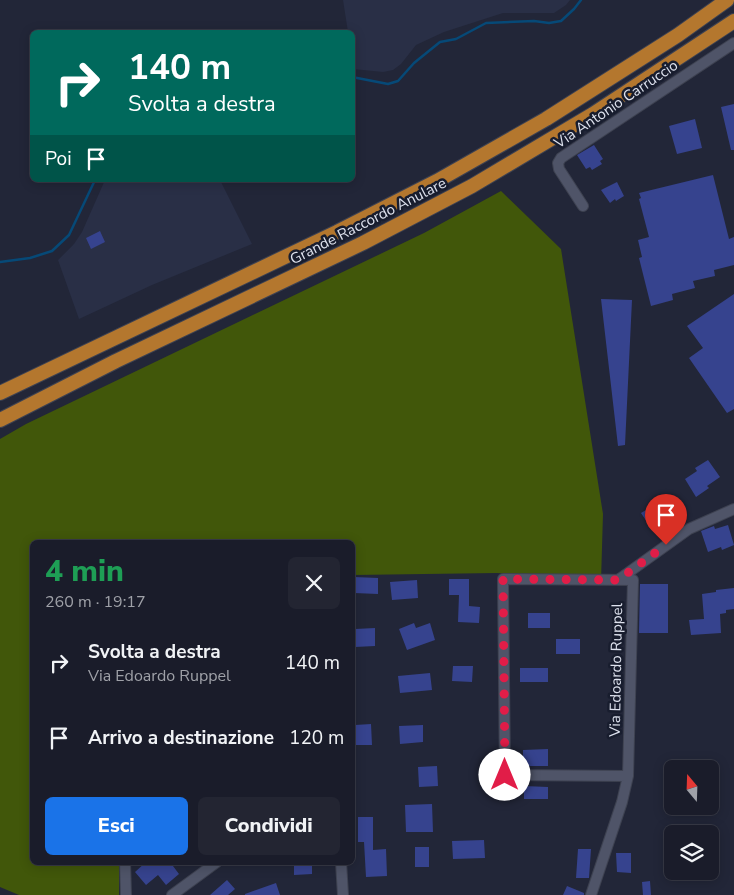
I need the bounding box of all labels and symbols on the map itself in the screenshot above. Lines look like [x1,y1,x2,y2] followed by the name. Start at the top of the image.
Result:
[549,55,682,153] street label: Via Antonio Carruccio
[286,173,450,269] street label: Grande Raccordo Anulare
[645,494,687,545] pin
[605,602,627,738] street label: Via Edoardo Ruppel
[478,748,530,800] position arrow
[664,760,719,815] north arrow

